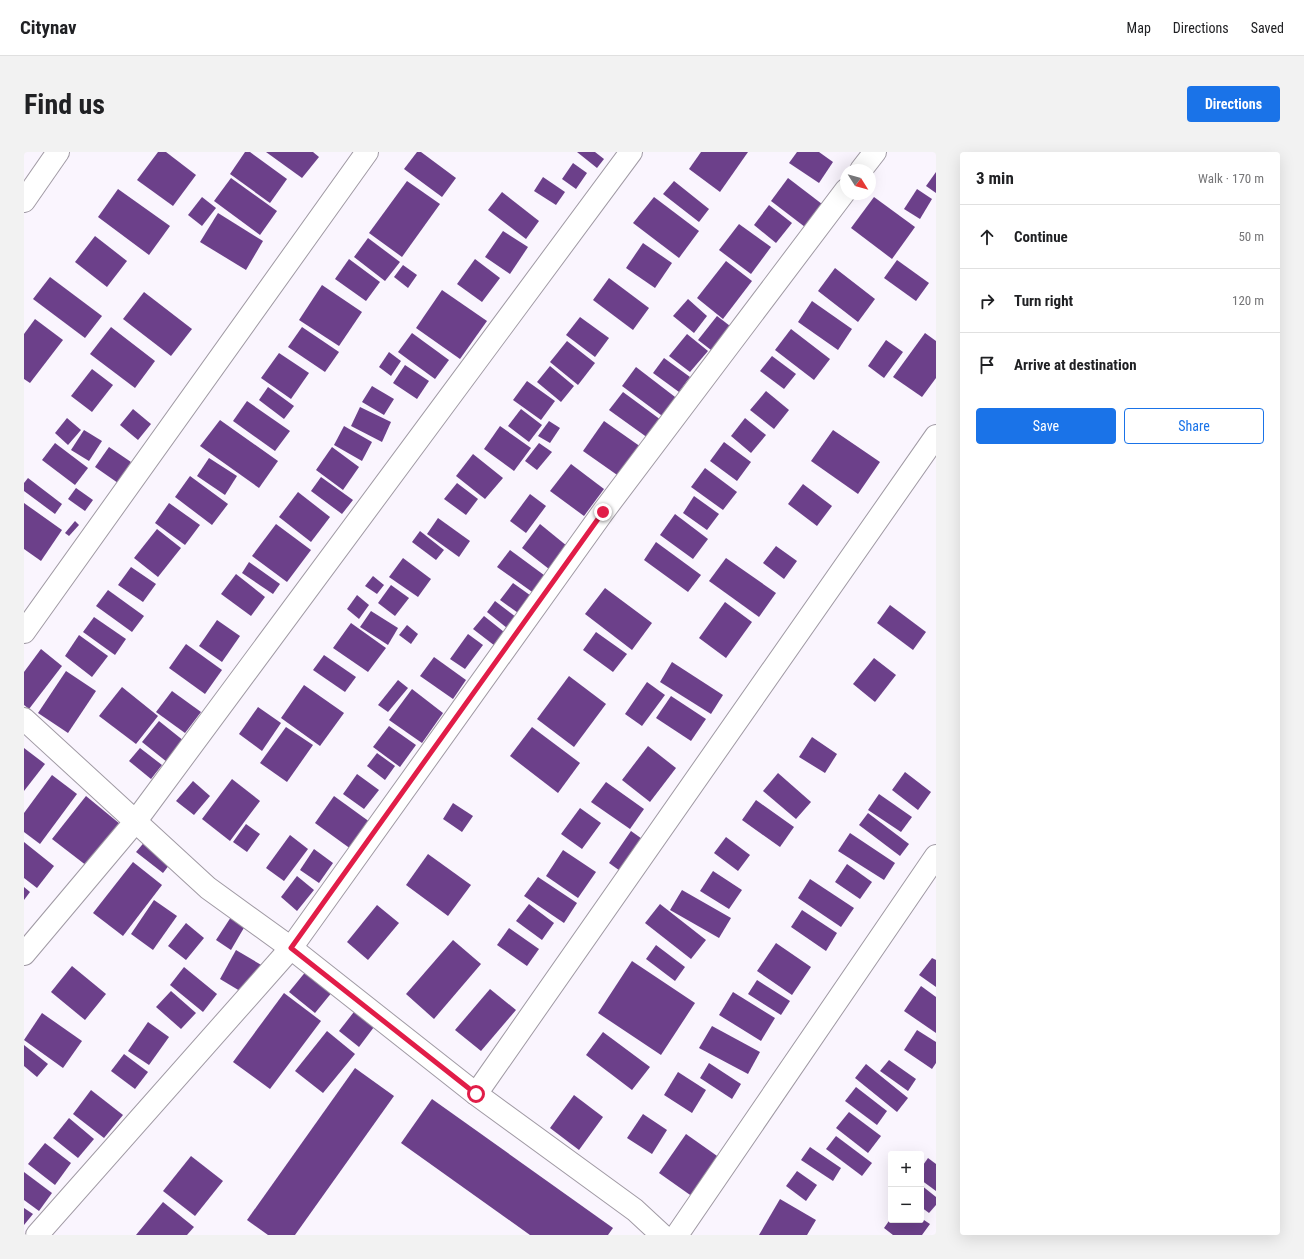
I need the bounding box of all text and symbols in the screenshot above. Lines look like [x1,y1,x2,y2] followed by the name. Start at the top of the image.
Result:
[20,16,77,39] text: Citynav
[1127,20,1151,36] text: Map
[1173,20,1229,36] text: Directions
[1251,20,1284,36] text: Saved
[1187,86,1280,122] button: Directions
[24,88,105,121] text: Find us
[840,164,876,200] north arrow
[976,168,1014,188] text: 3 min
[1198,171,1264,186] text: Walk · 170 m
[976,226,998,248] icon: ahead
[1014,228,1068,246] text: Continue
[1238,229,1264,244] text: 50 m
[976,290,998,312] icon: right
[1014,292,1073,310] text: Turn right
[1232,293,1264,308] text: 120 m
[976,354,998,376] icon: arrive
[1014,356,1137,374] text: Arrive at destination
[976,408,1116,444] button: Save
[1124,408,1264,444] button: Share
[594,503,612,521] route end
[467,1085,485,1103] route start
[888,1151,924,1223] map controls
[888,1151,924,1187] button: +
[888,1187,924,1223] button: −

